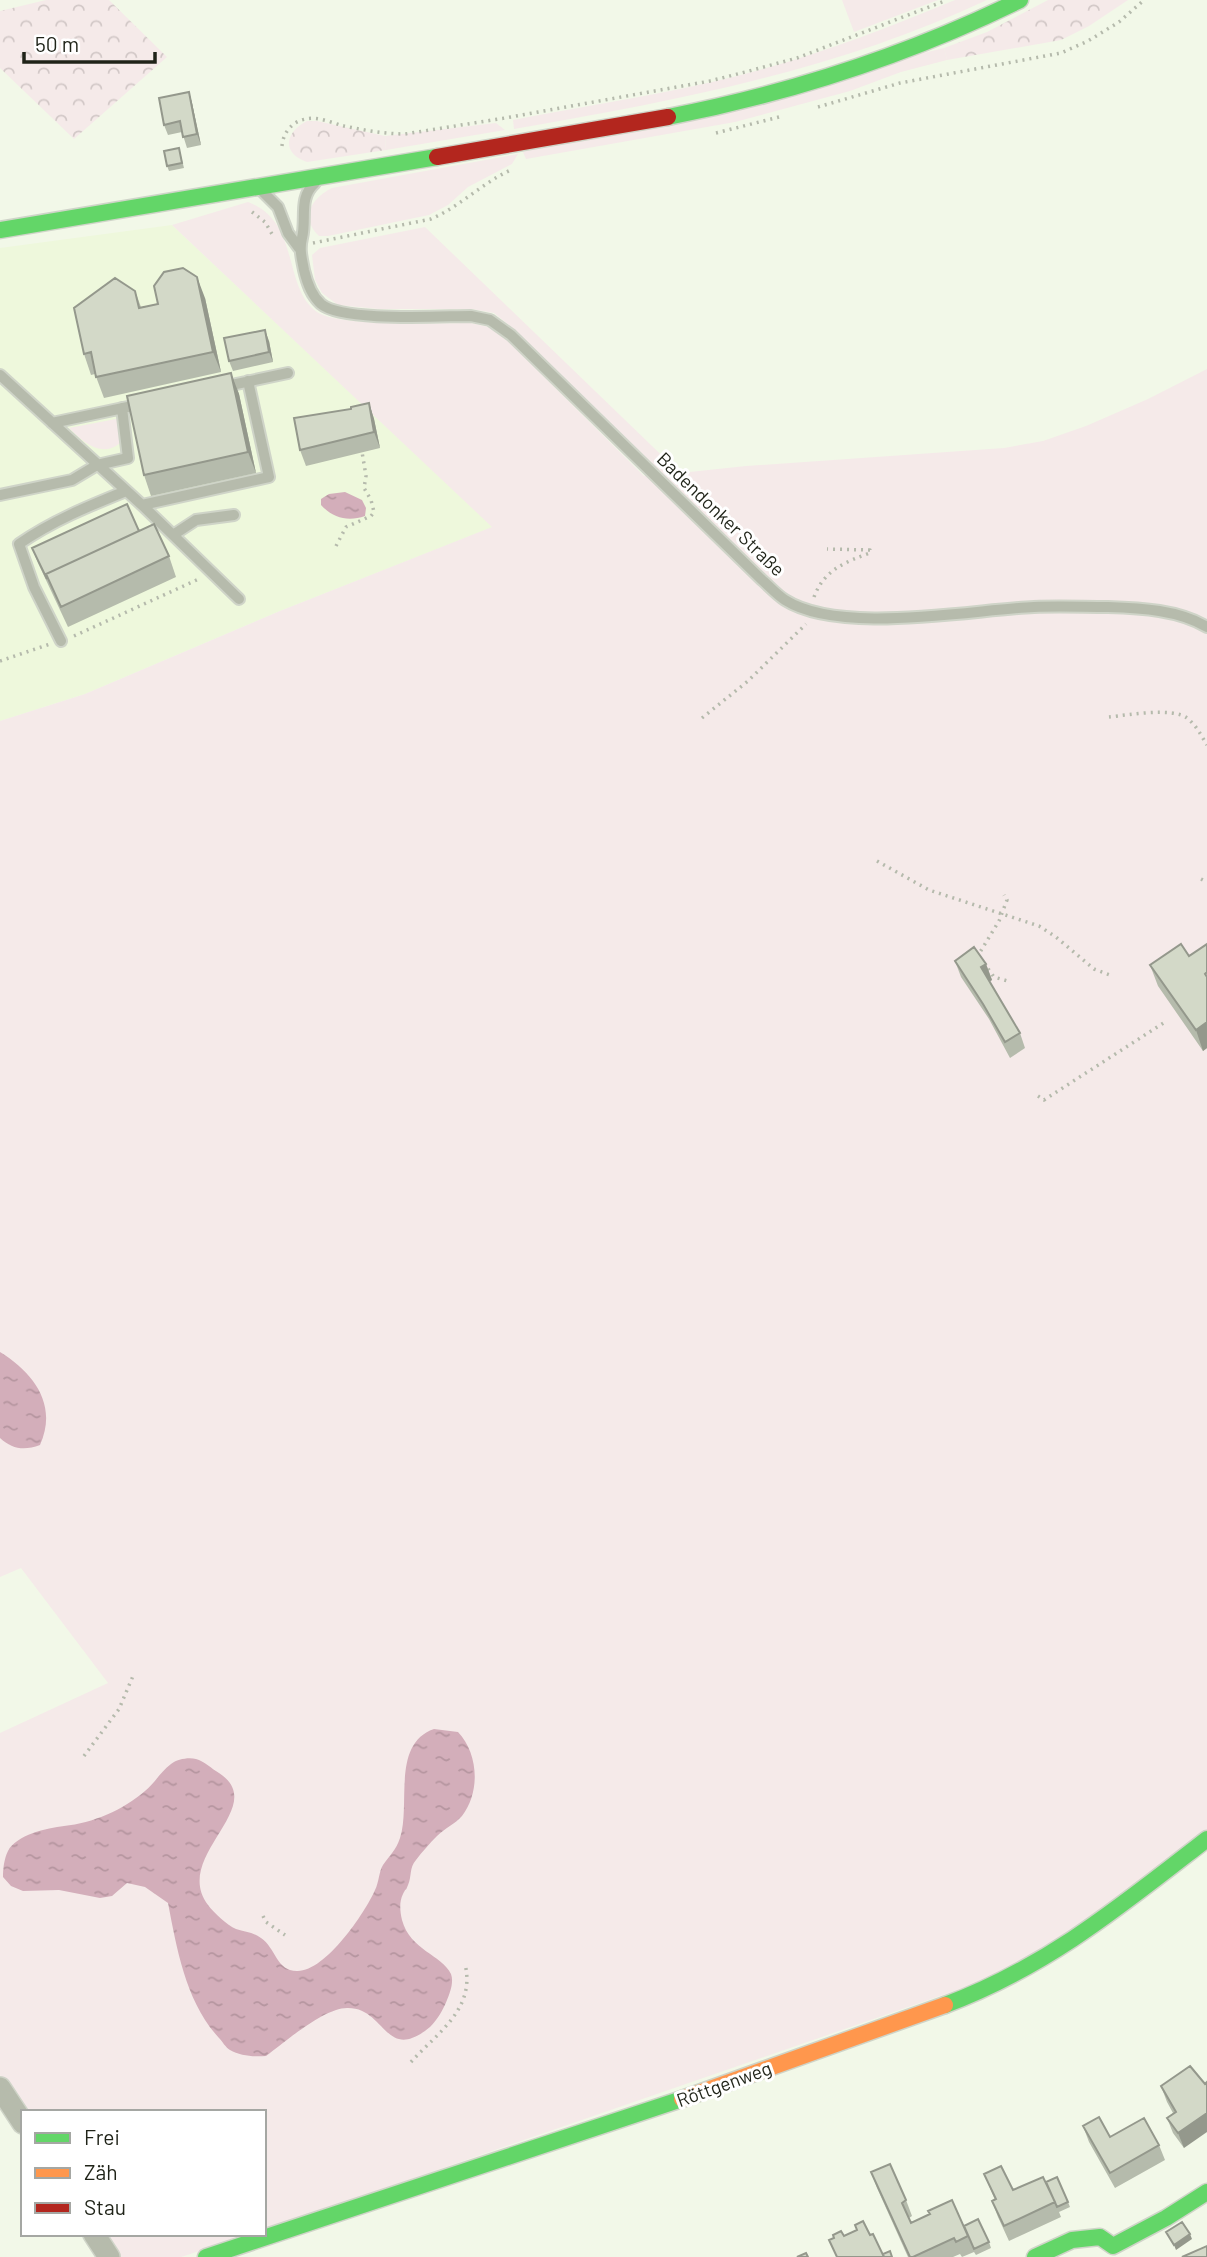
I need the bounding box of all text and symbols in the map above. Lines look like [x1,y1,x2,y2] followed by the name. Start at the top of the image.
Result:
[24,21,156,65] scale bar
[35,31,79,56] text: 50 m
[653,447,790,580] street label: Badendonker Straße
[673,2056,774,2111] street label: Röttgenweg
[21,2110,266,2236] legend
[84,2124,120,2149] text: Frei
[84,2159,118,2184] text: Zäh
[84,2194,126,2219] text: Stau

